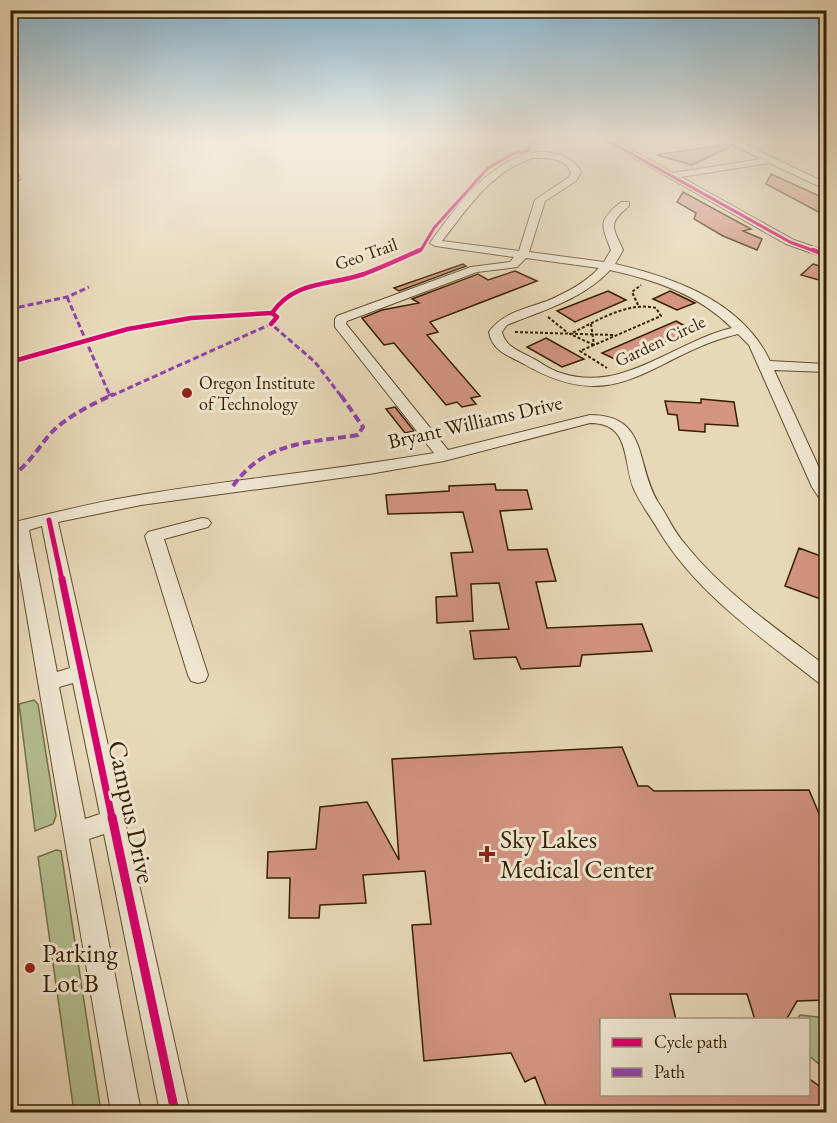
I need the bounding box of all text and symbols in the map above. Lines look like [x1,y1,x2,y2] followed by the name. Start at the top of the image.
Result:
[332,232,400,275] street label: Geo Trail
[611,310,709,372] street label: Garden Circle
[199,371,315,415] place label: Oregon Institute of Technology
[180,386,194,400] marker: Oregon Institute of Technology
[385,388,565,455] street label: Bryant Williams Drive
[100,737,164,887] street label: Campus Drive
[500,822,654,886] place label: Sky Lakes Medical Center
[478,845,496,863] marker: Sky Lakes Medical Center
[42,936,118,1000] place label: Parking Lot B
[23,961,37,975] marker: Parking Lot B
[600,1018,810,1096] legend
[654,1030,728,1053] text: Cycle path
[654,1060,685,1083] text: Path

